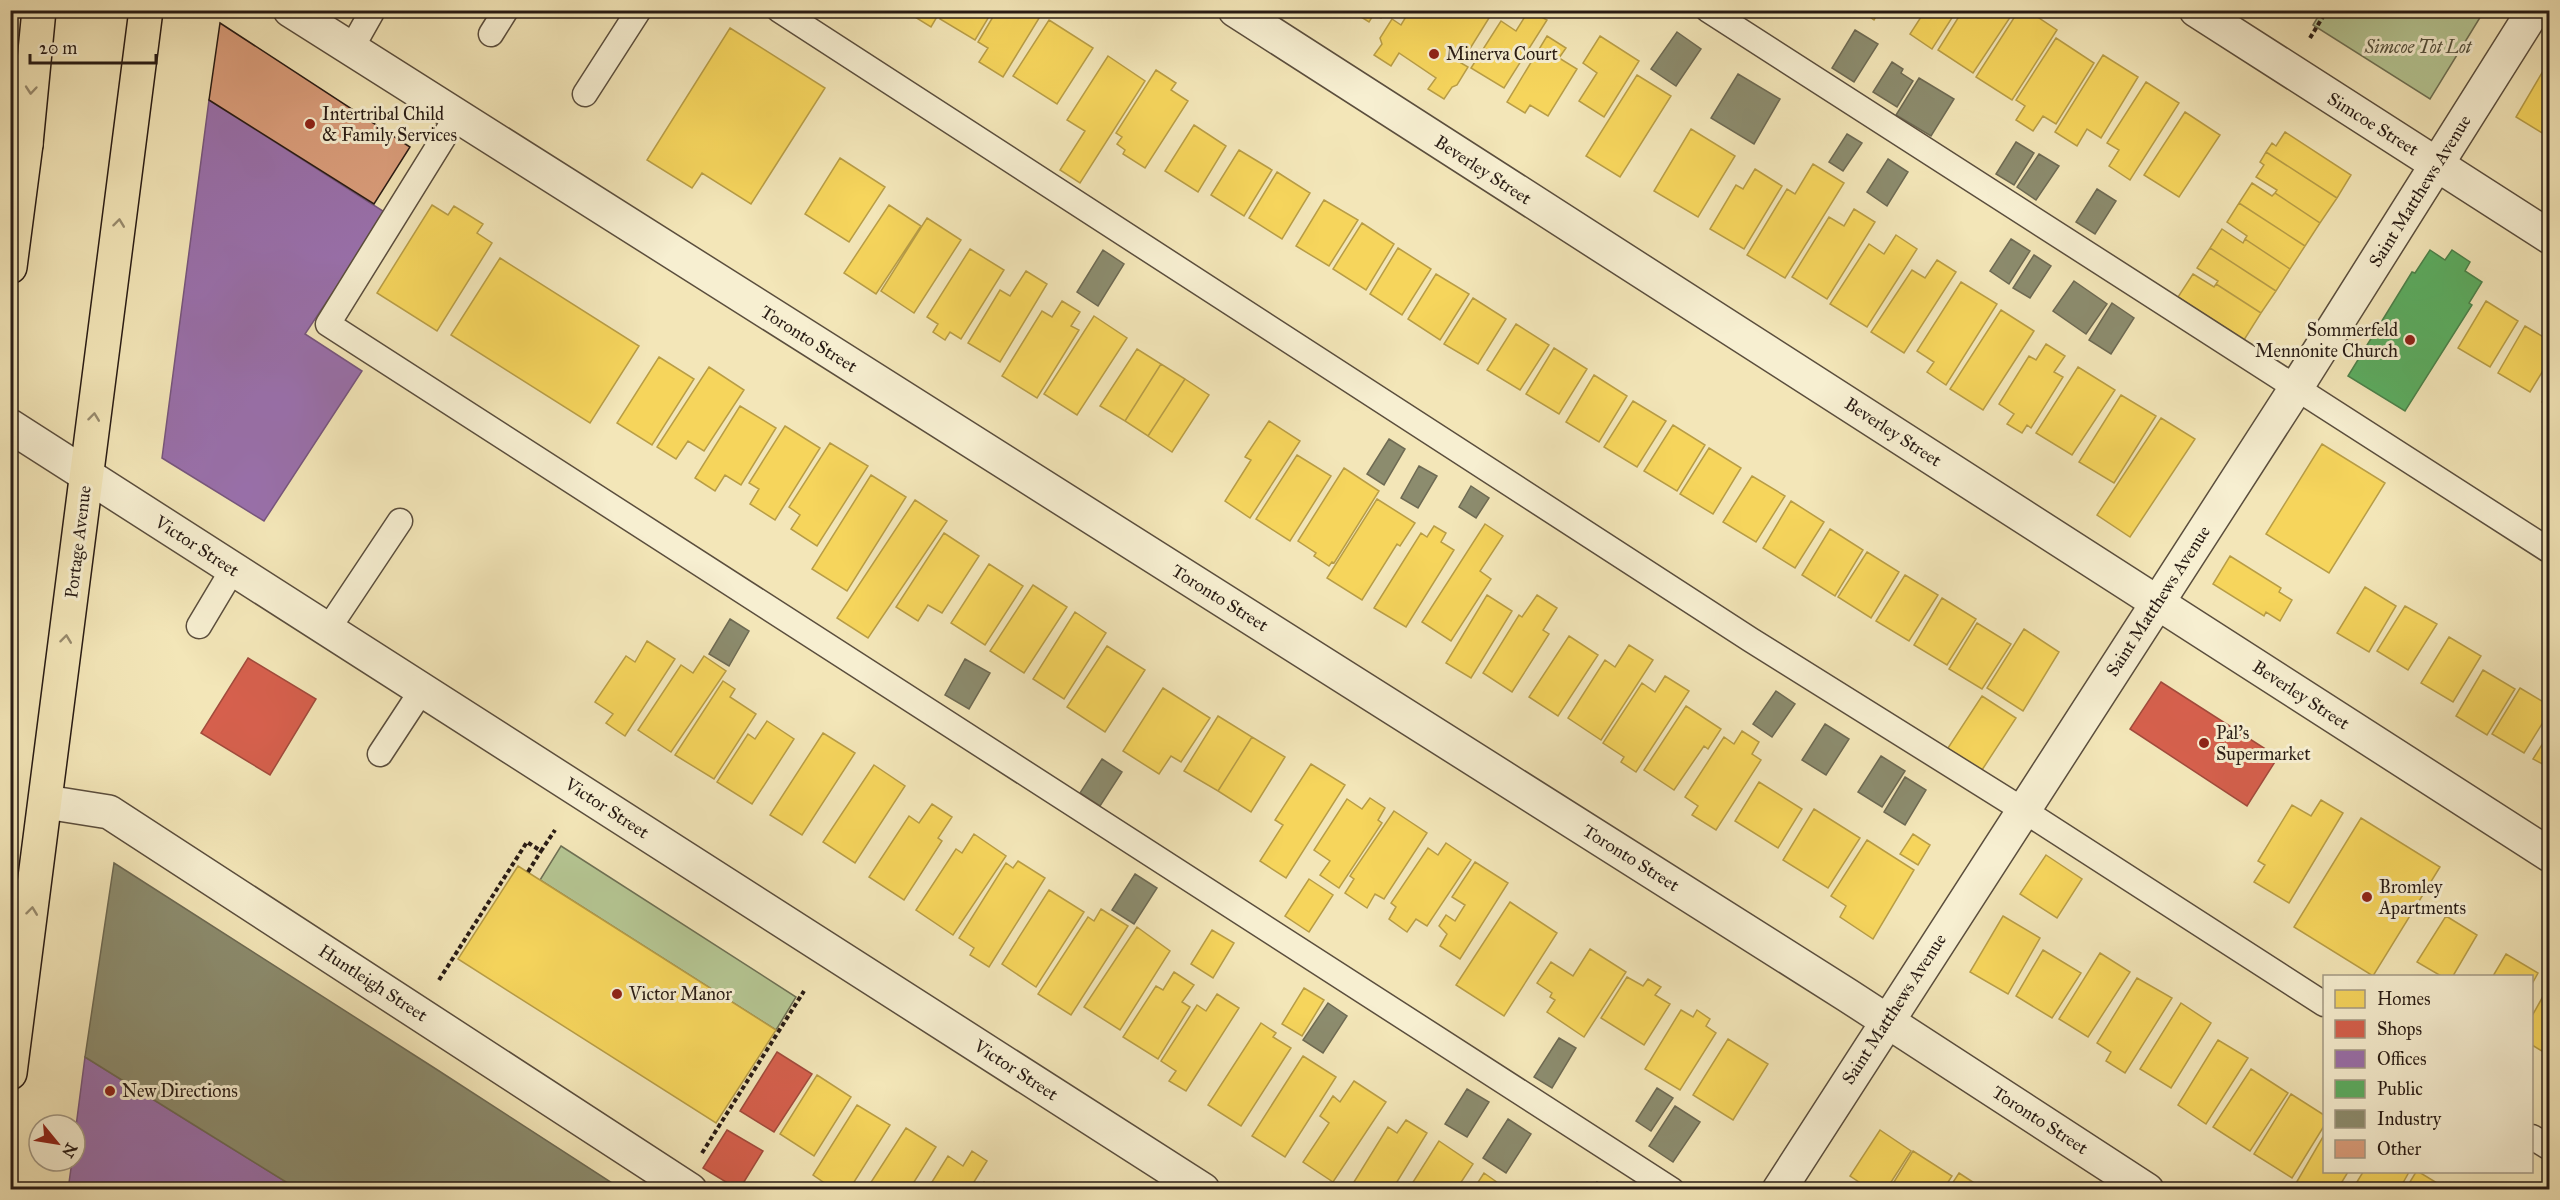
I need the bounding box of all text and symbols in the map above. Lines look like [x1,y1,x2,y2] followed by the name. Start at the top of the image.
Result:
[30,27,156,65] scale bar
[2364,36,2473,58] park label: Simcoe Tot Lot
[39,37,77,59] text: 20 m
[1446,43,1559,65] place label: Minerva Court
[1427,47,1441,61] marker: Minerva Court
[25,85,38,94] one-way arrow
[2323,87,2423,161] street label: Simcoe Street
[322,103,457,146] place label: Intertribal Child & Family Services
[2364,111,2476,271] street label: Saint Matthews Avenue
[303,117,317,131] marker: Intertribal Child & Family Services
[1430,131,1536,210] street label: Beverley Street
[112,219,124,228] one-way arrow
[757,301,862,378] street label: Toronto Street
[2255,319,2398,362] place label: Sommerfeld Mennonite Church
[2403,333,2417,347] marker: Sommerfeld Mennonite Church
[1840,393,1946,472] street label: Beverley Street
[87,412,100,421] one-way arrow
[60,484,97,600] street label: Portage Avenue
[150,510,244,582] street label: Victor Street
[2101,521,2215,681] street label: Saint Matthews Avenue
[1168,560,1273,637] street label: Toronto Street
[59,635,72,644] one-way arrow
[2248,656,2354,735] street label: Beverley Street
[2216,722,2311,765] place label: Pal's Supermarket
[2197,736,2211,750] marker: Pal's Supermarket
[560,772,654,844] street label: Victor Street
[1579,820,1684,897] street label: Toronto Street
[2378,876,2466,919] place label: Bromley Apartments
[2360,890,2374,904] marker: Bromley Apartments
[25,907,37,916] one-way arrow
[1837,929,1951,1089] street label: Saint Matthews Avenue
[314,940,432,1028] street label: Huntleigh Street
[2323,975,2533,1173] legend
[628,983,732,1005] place label: Victor Manor
[610,987,624,1001] marker: Victor Manor
[2377,988,2431,1010] text: Homes
[2377,1018,2422,1040] text: Shops
[969,1034,1063,1106] street label: Victor Street
[2377,1048,2427,1070] text: Offices
[2377,1078,2423,1100] text: Public
[122,1080,238,1102] place label: New Directions
[1988,1081,2093,1159] street label: Toronto Street
[103,1084,117,1098] marker: New Directions
[2377,1108,2442,1130] text: Industry
[27,1113,87,1173] north arrow
[2377,1138,2422,1160] text: Other
[58,1140,81,1161] text: N

